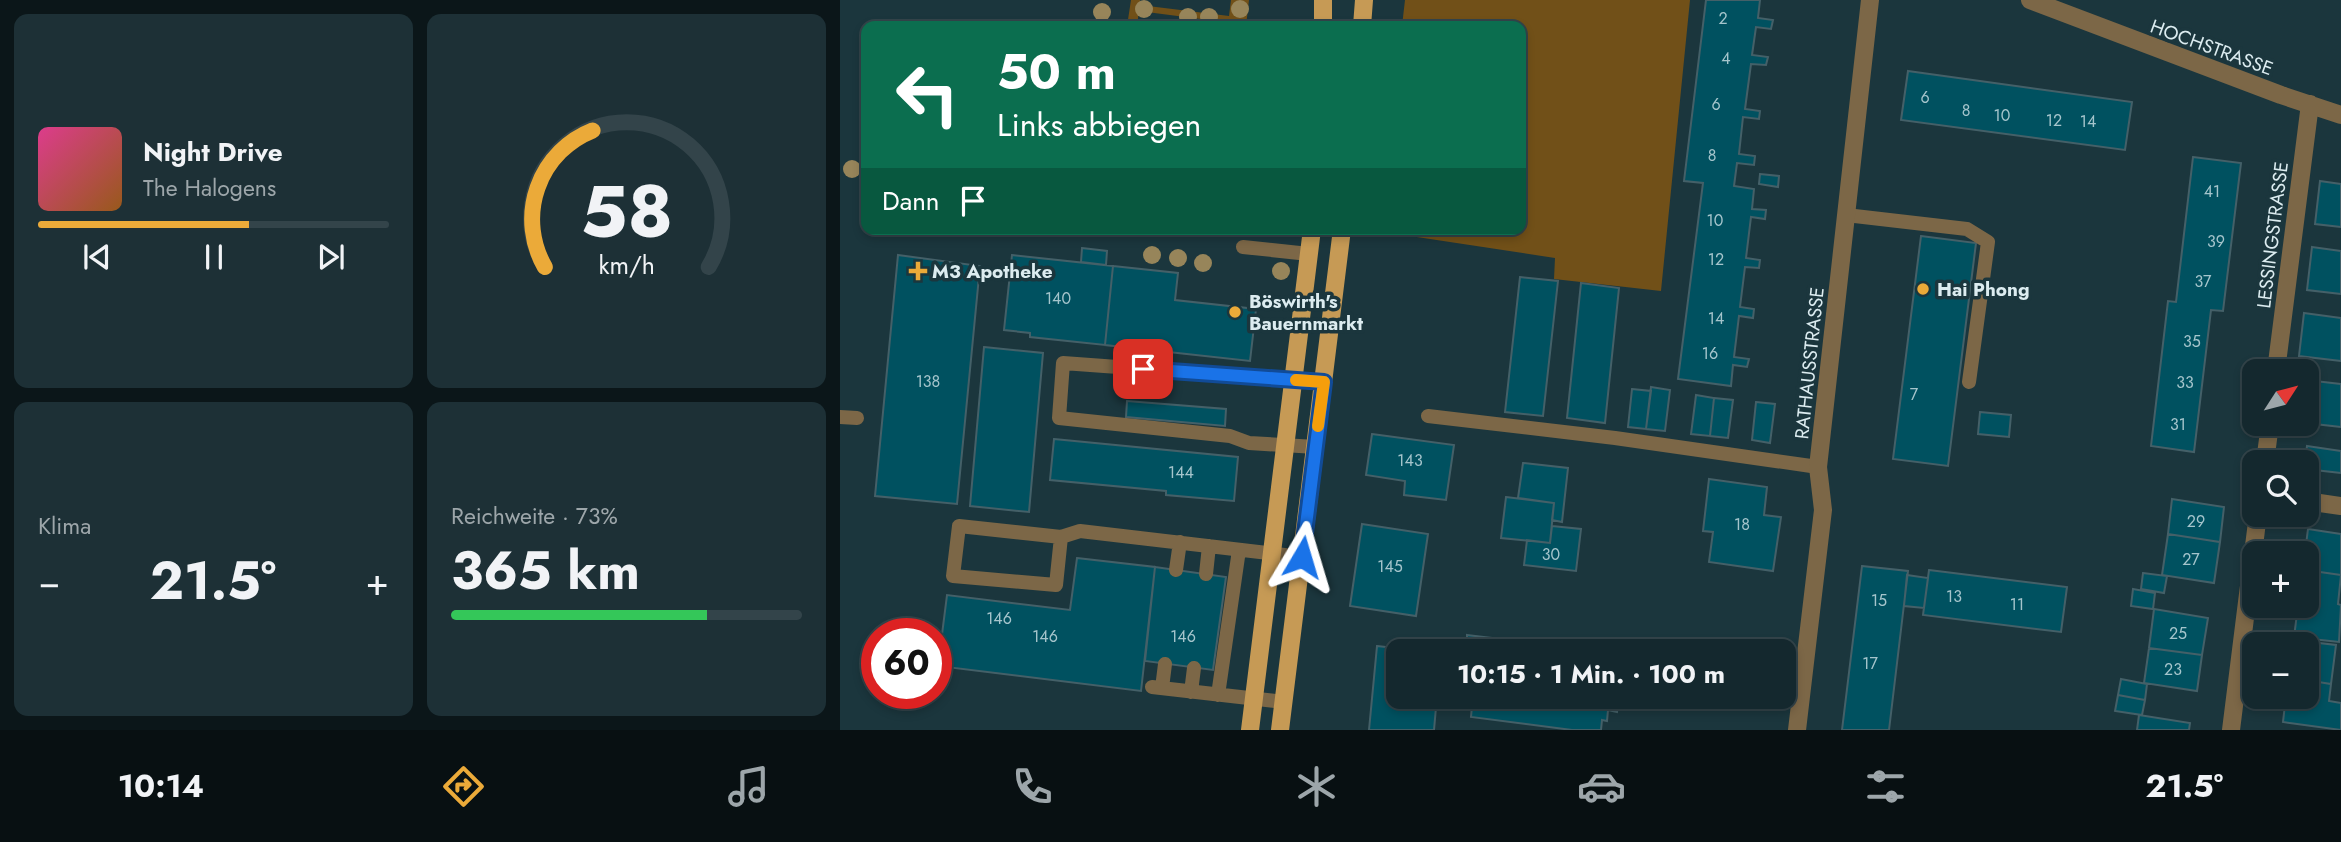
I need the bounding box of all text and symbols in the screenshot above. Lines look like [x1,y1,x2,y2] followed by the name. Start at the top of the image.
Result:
[1718,7,1728,30] house number: 2
[2147,13,2277,82] street label: HOCHSTRASSE
[997,37,1116,107] text: 50 m
[1721,47,1731,70] house number: 4
[882,49,973,140] icon: left
[1920,86,1930,109] house number: 6
[1711,93,1721,116] house number: 6
[1962,99,1970,122] house number: 8
[997,102,1201,148] text: Links abbiegen
[1994,104,2010,127] house number: 10
[2046,109,2062,132] house number: 12
[2080,110,2096,133] house number: 14
[143,133,283,171] text: Night Drive
[1708,144,1716,167] house number: 8
[580,160,673,265] text: 58
[2250,160,2295,310] street label: LESSINGSTRASSE
[143,171,276,205] text: The Halogens
[2204,180,2220,203] house number: 41
[882,182,940,220] text: Dann
[954,182,992,220] icon: arrive
[1707,209,1723,232] house number: 10
[2207,230,2225,253] house number: 39
[78,238,116,276] icon: previous
[195,238,233,276] icon: pause
[312,238,350,276] icon: next
[598,247,655,283] text: km/h
[1708,248,1724,271] house number: 12
[932,258,1053,285] place label: M3 Apotheke
[910,263,926,279] marker: M3 Apotheke
[2195,270,2212,293] house number: 37
[1937,276,2030,303] place label: Hai Phong
[1915,281,1931,297] marker: Hai Phong
[1788,286,1831,440] street label: RATHAUSSTRASSE
[1045,287,1071,310] house number: 140
[1249,288,1363,337] place label: Böswirth's Bauernmarkt
[1227,304,1243,320] marker: Böswirth's Bauernmarkt
[1708,307,1724,330] house number: 14
[2183,330,2201,353] house number: 35
[1113,339,1173,399] pin
[1702,342,1718,365] house number: 16
[1124,350,1162,388] icon: arrive
[2242,359,2319,436] north arrow
[2242,359,2319,709] map controls
[916,370,940,393] house number: 138
[2176,371,2194,394] house number: 33
[1910,383,1919,406] house number: 7
[2170,413,2186,436] house number: 31
[1397,449,1423,472] house number: 143
[2242,450,2319,527] button: search
[1168,461,1194,484] house number: 144
[451,499,618,533] text: Reichweite · 73%
[38,509,91,543] text: Klima
[2187,510,2205,533] house number: 29
[1734,513,1750,536] house number: 18
[1265,520,1339,594] position arrow
[451,533,640,609] text: 365 km
[2242,541,2319,618] button: +
[150,543,276,619] text: 21.5°
[1542,543,1560,566] house number: 30
[2182,548,2200,571] house number: 27
[38,554,60,609] text: −
[366,554,389,609] text: +
[1377,555,1403,578] house number: 145
[1946,585,1962,608] house number: 13
[1871,589,1887,612] house number: 15
[2010,593,2024,616] house number: 11
[986,607,1012,630] house number: 146
[861,618,952,709] speed limit sign: 60
[2169,622,2187,645] house number: 25
[1032,625,1058,648] house number: 146
[1170,625,1196,648] house number: 146
[2242,632,2319,709] button: −
[1862,652,1878,675] house number: 17
[1457,655,1725,693] text: 10:15 · 1 Min. · 100 m
[2164,658,2182,681] house number: 23
[439,762,488,811] icon: directions
[724,762,773,811] icon: music
[1008,762,1057,811] icon: phone
[1292,762,1341,811] icon: climate
[1577,762,1626,811] icon: car
[1861,762,1910,811] icon: filters
[118,763,204,809] text: 10:14
[2145,763,2223,809] text: 21.5°

